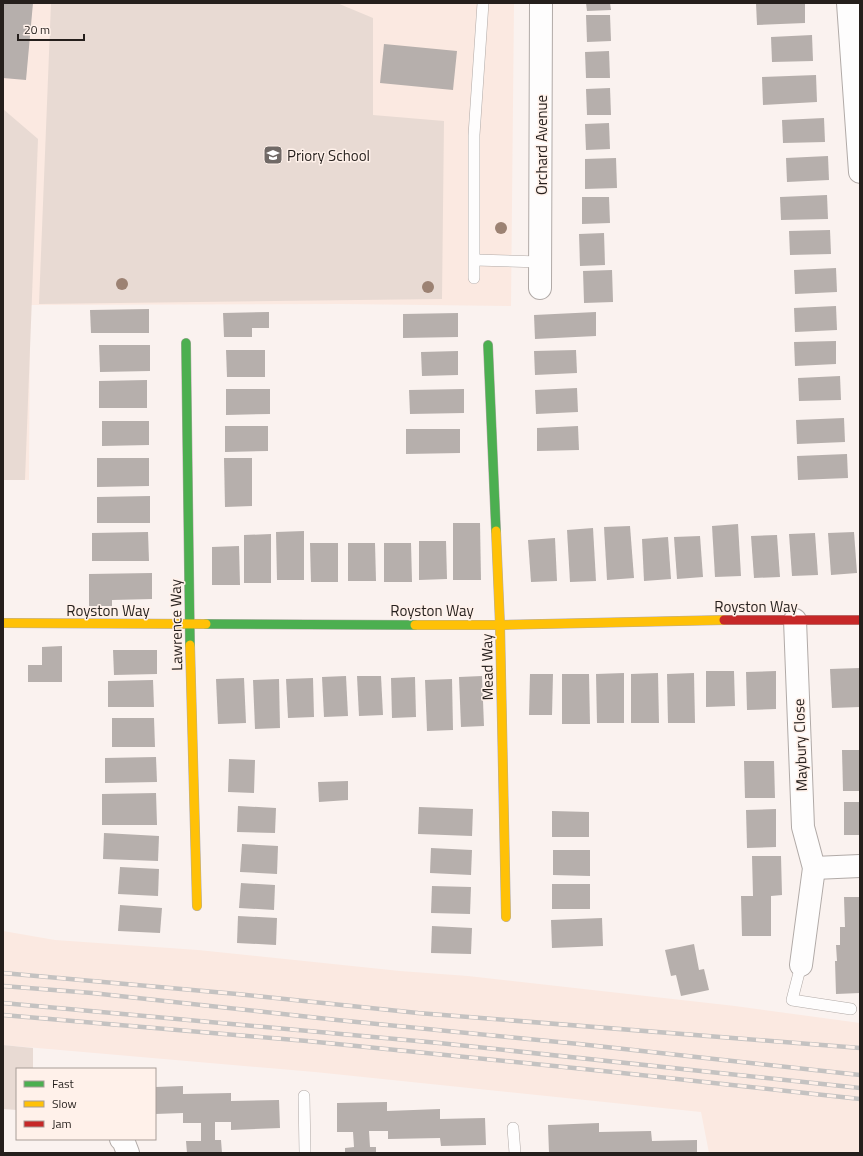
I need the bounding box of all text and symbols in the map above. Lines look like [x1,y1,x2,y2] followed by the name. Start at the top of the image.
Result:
[18,16,84,42] scale bar
[24,20,50,39] text: 20 m
[530,95,553,195] street label: Orchard Avenue
[262,144,284,166] school or university icon: Priory School
[287,144,370,167] place label: Priory School
[164,579,188,671] street label: Lawrence Way
[714,595,798,618] street label: Royston Way
[66,599,150,622] street label: Royston Way
[390,599,474,622] street label: Royston Way
[475,633,499,701] street label: Mead Way
[787,698,813,792] street label: Maybury Close
[16,1068,156,1140] legend
[52,1074,75,1093] text: Fast
[52,1094,77,1113] text: Slow
[52,1114,72,1133] text: Jam

